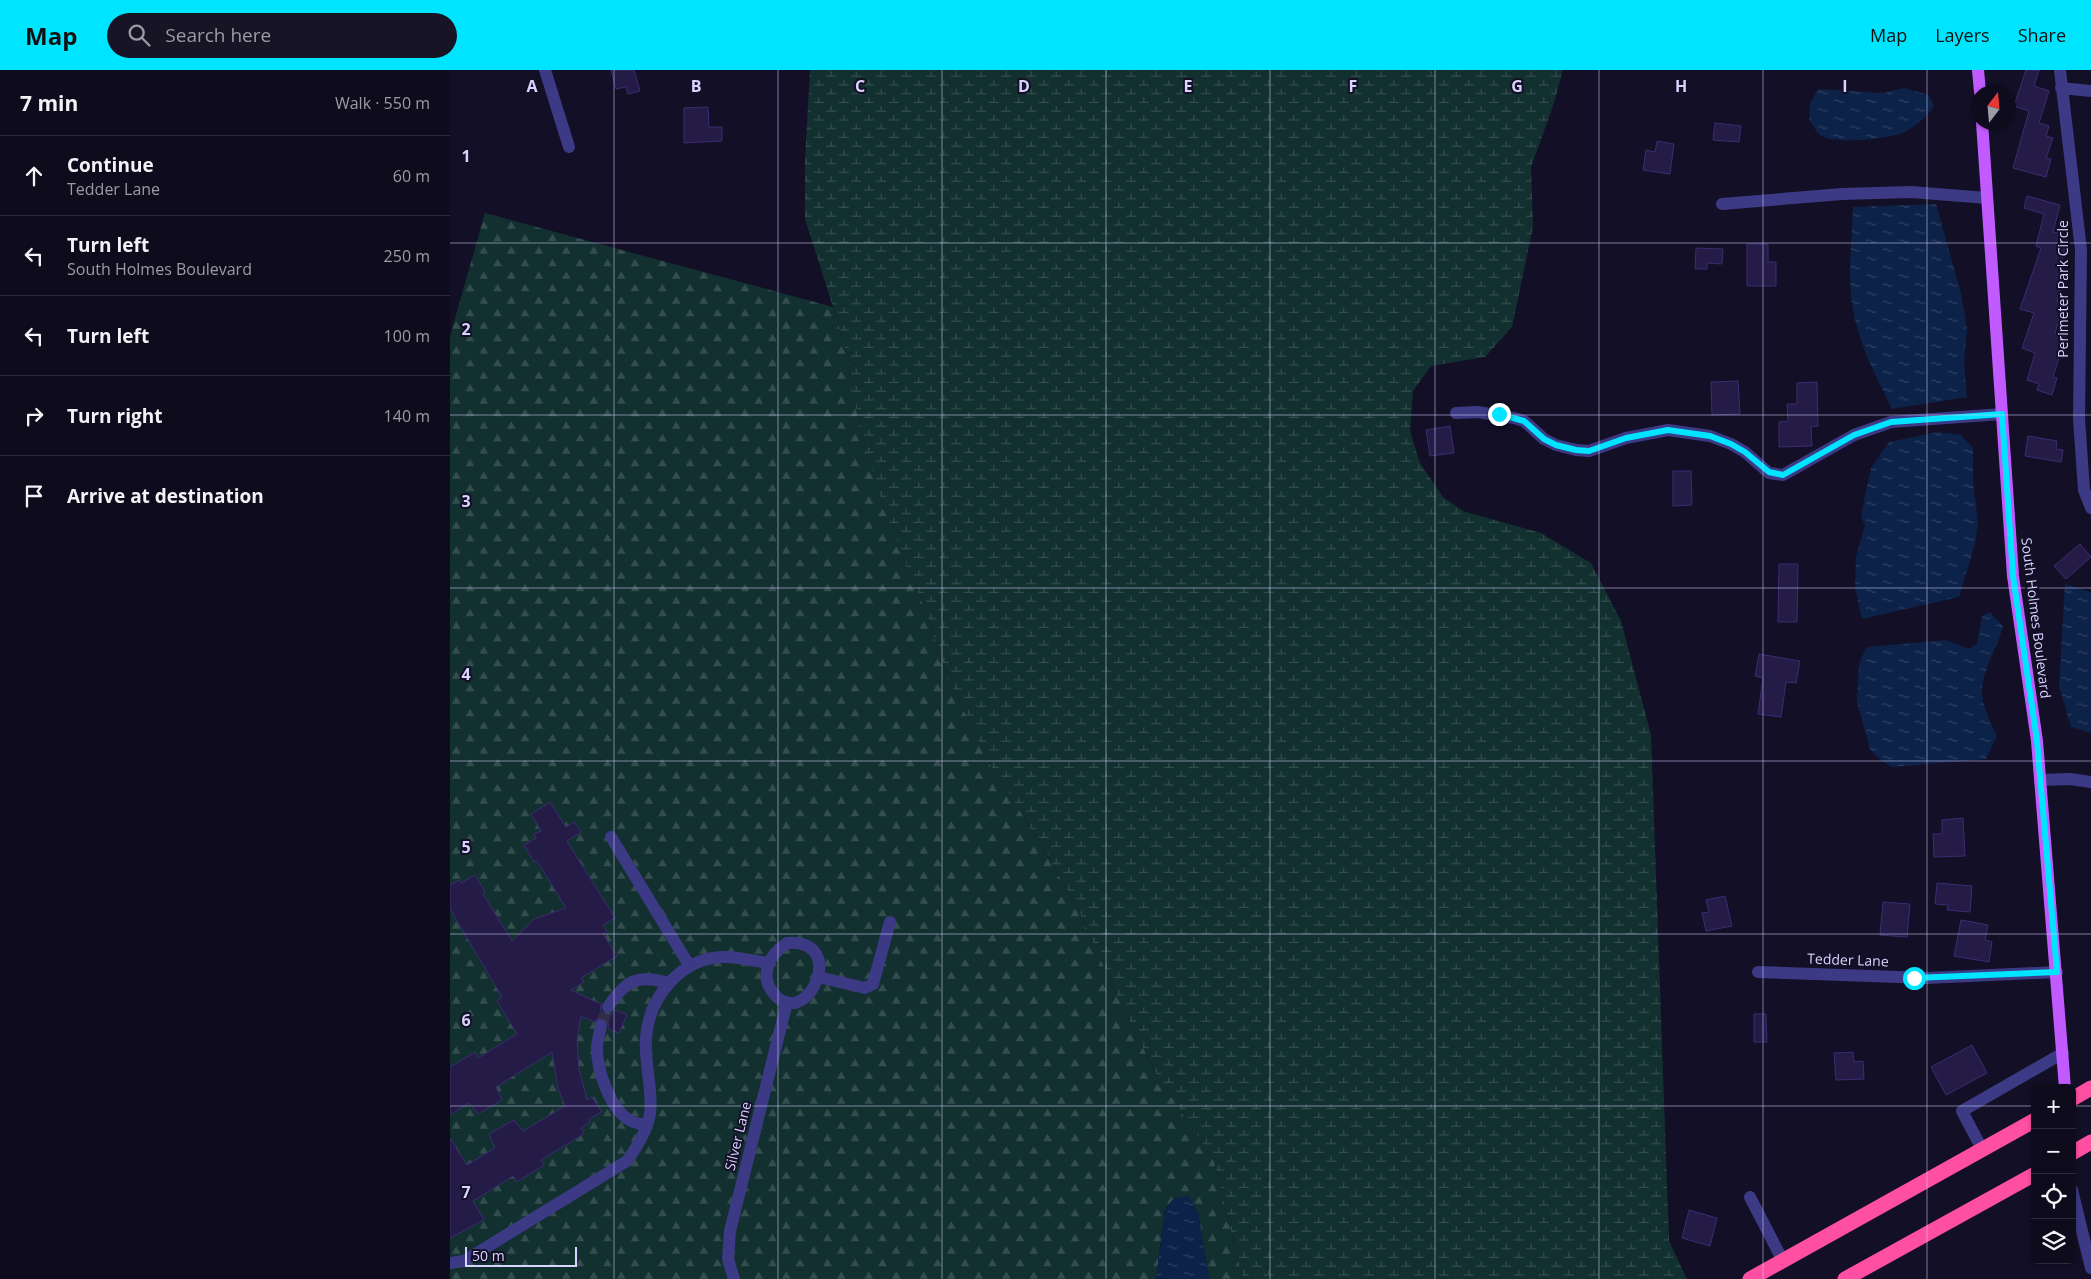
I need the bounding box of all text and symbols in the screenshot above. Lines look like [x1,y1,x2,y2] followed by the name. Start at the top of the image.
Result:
[107,13,457,58] search box
[25,19,77,52] text: Map
[125,21,153,49] icon: search
[165,22,271,48] text: Search here
[1870,23,1907,47] text: Map
[1935,23,1990,47] text: Layers
[2018,23,2066,47] text: Share
[526,75,538,97] text: A
[691,75,701,97] text: B
[855,75,865,97] text: C
[1018,75,1030,97] text: D
[1184,75,1193,97] text: E
[1349,75,1357,97] text: F
[1511,75,1523,97] text: G
[1675,75,1687,97] text: H
[1842,75,1848,97] text: I
[1971,85,2016,130] north arrow
[20,89,78,117] text: 7 min
[335,92,430,114] text: Walk · 550 m
[461,145,471,167] text: 1
[67,152,154,178] text: Continue
[20,162,48,190] icon: ahead
[393,165,430,187] text: 60 m
[67,178,160,200] text: Tedder Lane
[2053,220,2072,358] street label: Perimeter Park Circle
[67,232,149,258] text: Turn left
[20,242,48,270] icon: left
[384,245,430,267] text: 250 m
[67,258,252,280] text: South Holmes Boulevard
[461,318,471,340] text: 2
[20,322,48,350] icon: left
[67,323,149,349] text: Turn left
[384,325,430,347] text: 100 m
[20,402,48,430] icon: right
[67,403,162,429] text: Turn right
[1488,403,1511,426] route end
[384,405,430,427] text: 140 m
[20,482,48,510] icon: arrive
[67,483,264,509] text: Arrive at destination
[461,490,471,512] text: 3
[2017,536,2056,699] street label: South Holmes Boulevard
[461,663,471,685] text: 4
[461,836,471,858] text: 5
[1807,949,1889,970] street label: Tedder Lane
[1903,967,1926,990] route start
[461,1009,471,1031] text: 6
[2031,1084,2076,1264] map controls
[2031,1084,2076,1129] button: +
[720,1099,755,1172] street label: Silver Lane
[2031,1129,2076,1174] button: −
[2031,1174,2076,1219] button: locate
[461,1181,471,1203] text: 7
[2031,1219,2076,1264] button: layers
[465,1244,578,1267] scale bar
[472,1246,505,1265] text: 50 m

